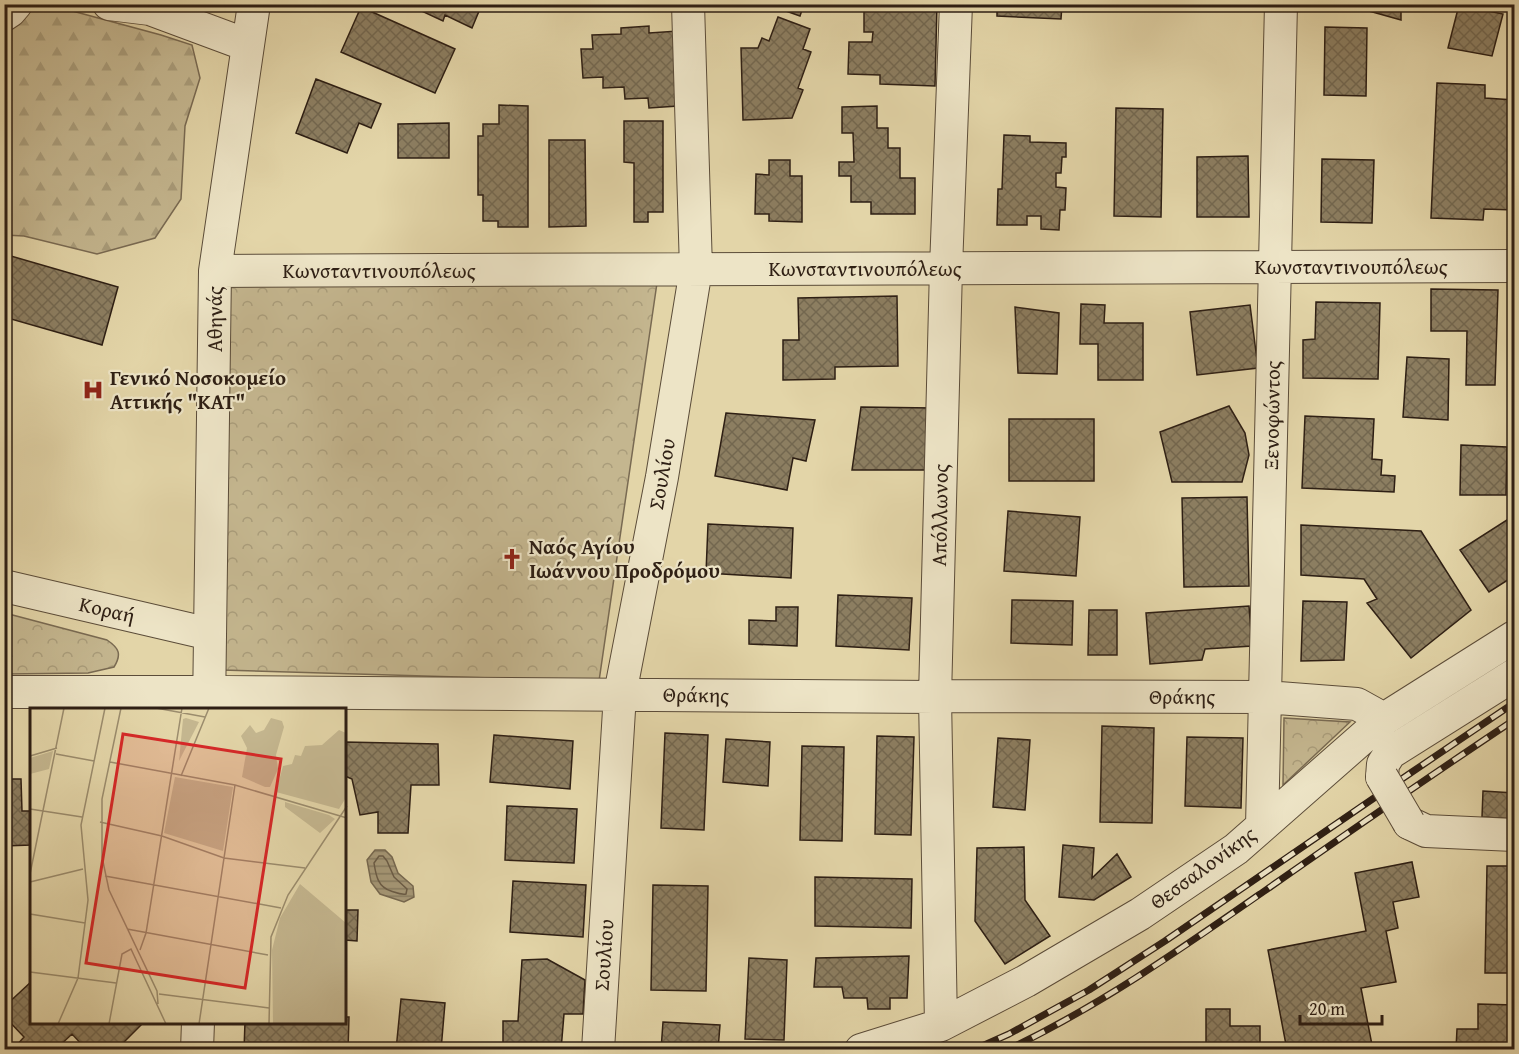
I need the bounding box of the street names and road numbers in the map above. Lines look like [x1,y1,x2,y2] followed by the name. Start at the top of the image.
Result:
[1254,251,1448,282] street label: Κωνσταντινουπόλεως
[768,253,962,284] street label: Κωνσταντινουπόλεως
[282,255,476,286] street label: Κωνσταντινουπόλεως
[199,286,230,352] street label: Αθηνάς
[1255,360,1288,470] street label: Ξενοφώντος
[640,436,683,512] street label: Σουλίου
[923,463,956,567] street label: Απόλλωνος
[76,588,138,631] street label: Κοραή
[663,678,729,711] street label: Θράκης
[1149,681,1215,712] street label: Θράκης
[1143,818,1262,917] street label: Θεσσαλονίκης
[586,918,621,992] street label: Σουλίου

